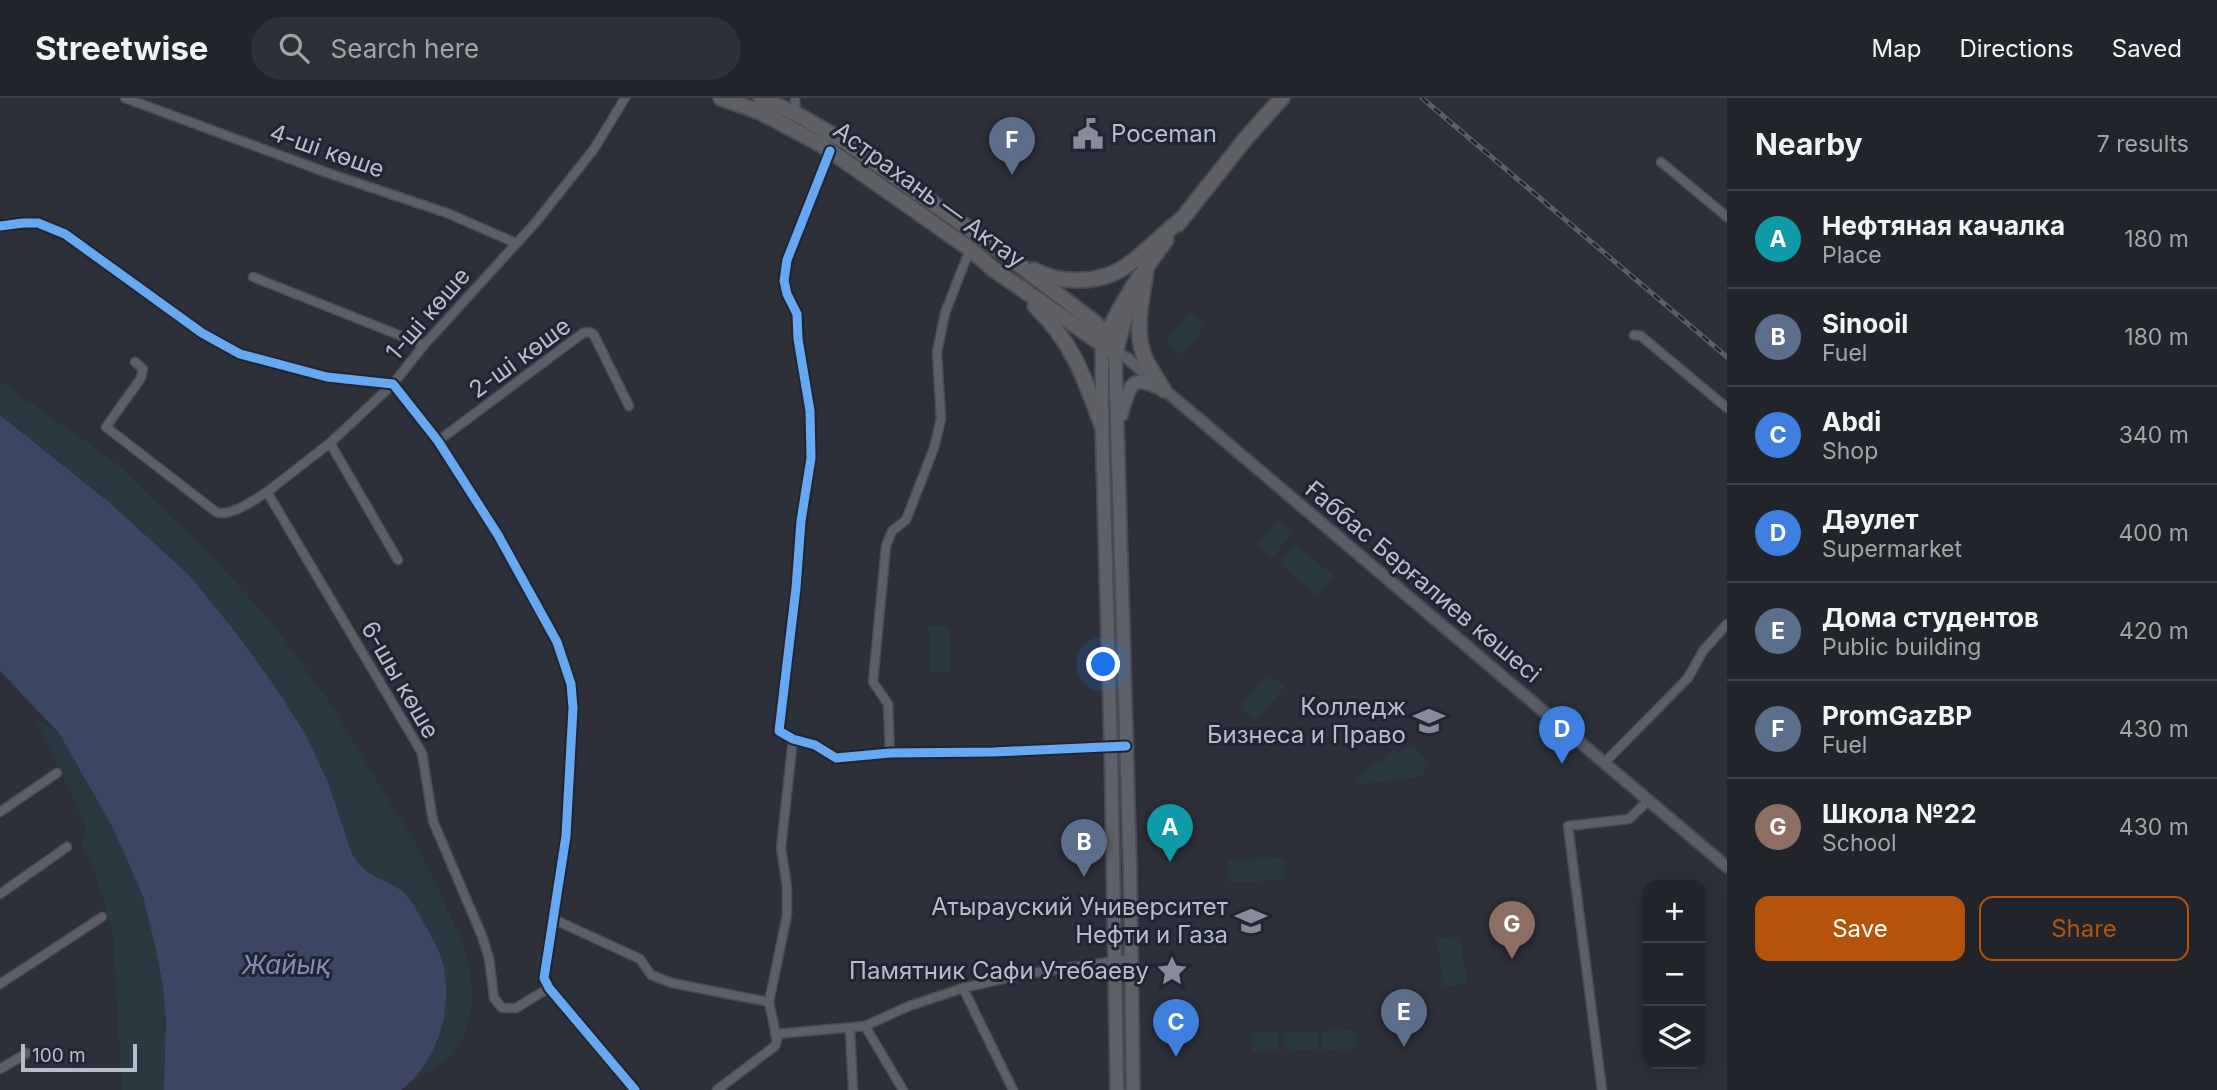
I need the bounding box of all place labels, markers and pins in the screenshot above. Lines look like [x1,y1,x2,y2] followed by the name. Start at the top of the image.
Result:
[989,117,1035,175] pin: F
[1071,117,1105,151] public building icon: Poceman
[1111,119,1217,148] place label: Poceman
[1207,692,1406,749] place label: Колледж Бизнеса и Право
[1412,704,1446,738] school or university icon: Колледж Бизнеса и Право
[1539,706,1585,764] pin: D
[1147,804,1193,862] pin: A
[1061,819,1107,877] pin: B
[931,892,1228,949] place label: Атырауский Университет Нефти и Газа
[1489,901,1535,959] pin: G
[1234,904,1268,938] school or university icon: Атырауский Университет Нефти и Газа
[1155,954,1189,988] place icon: Памятник Сафи Утебаеву
[849,956,1149,985] place label: Памятник Сафи Утебаеву
[1381,989,1427,1047] pin: E
[1153,999,1199,1057] pin: C

